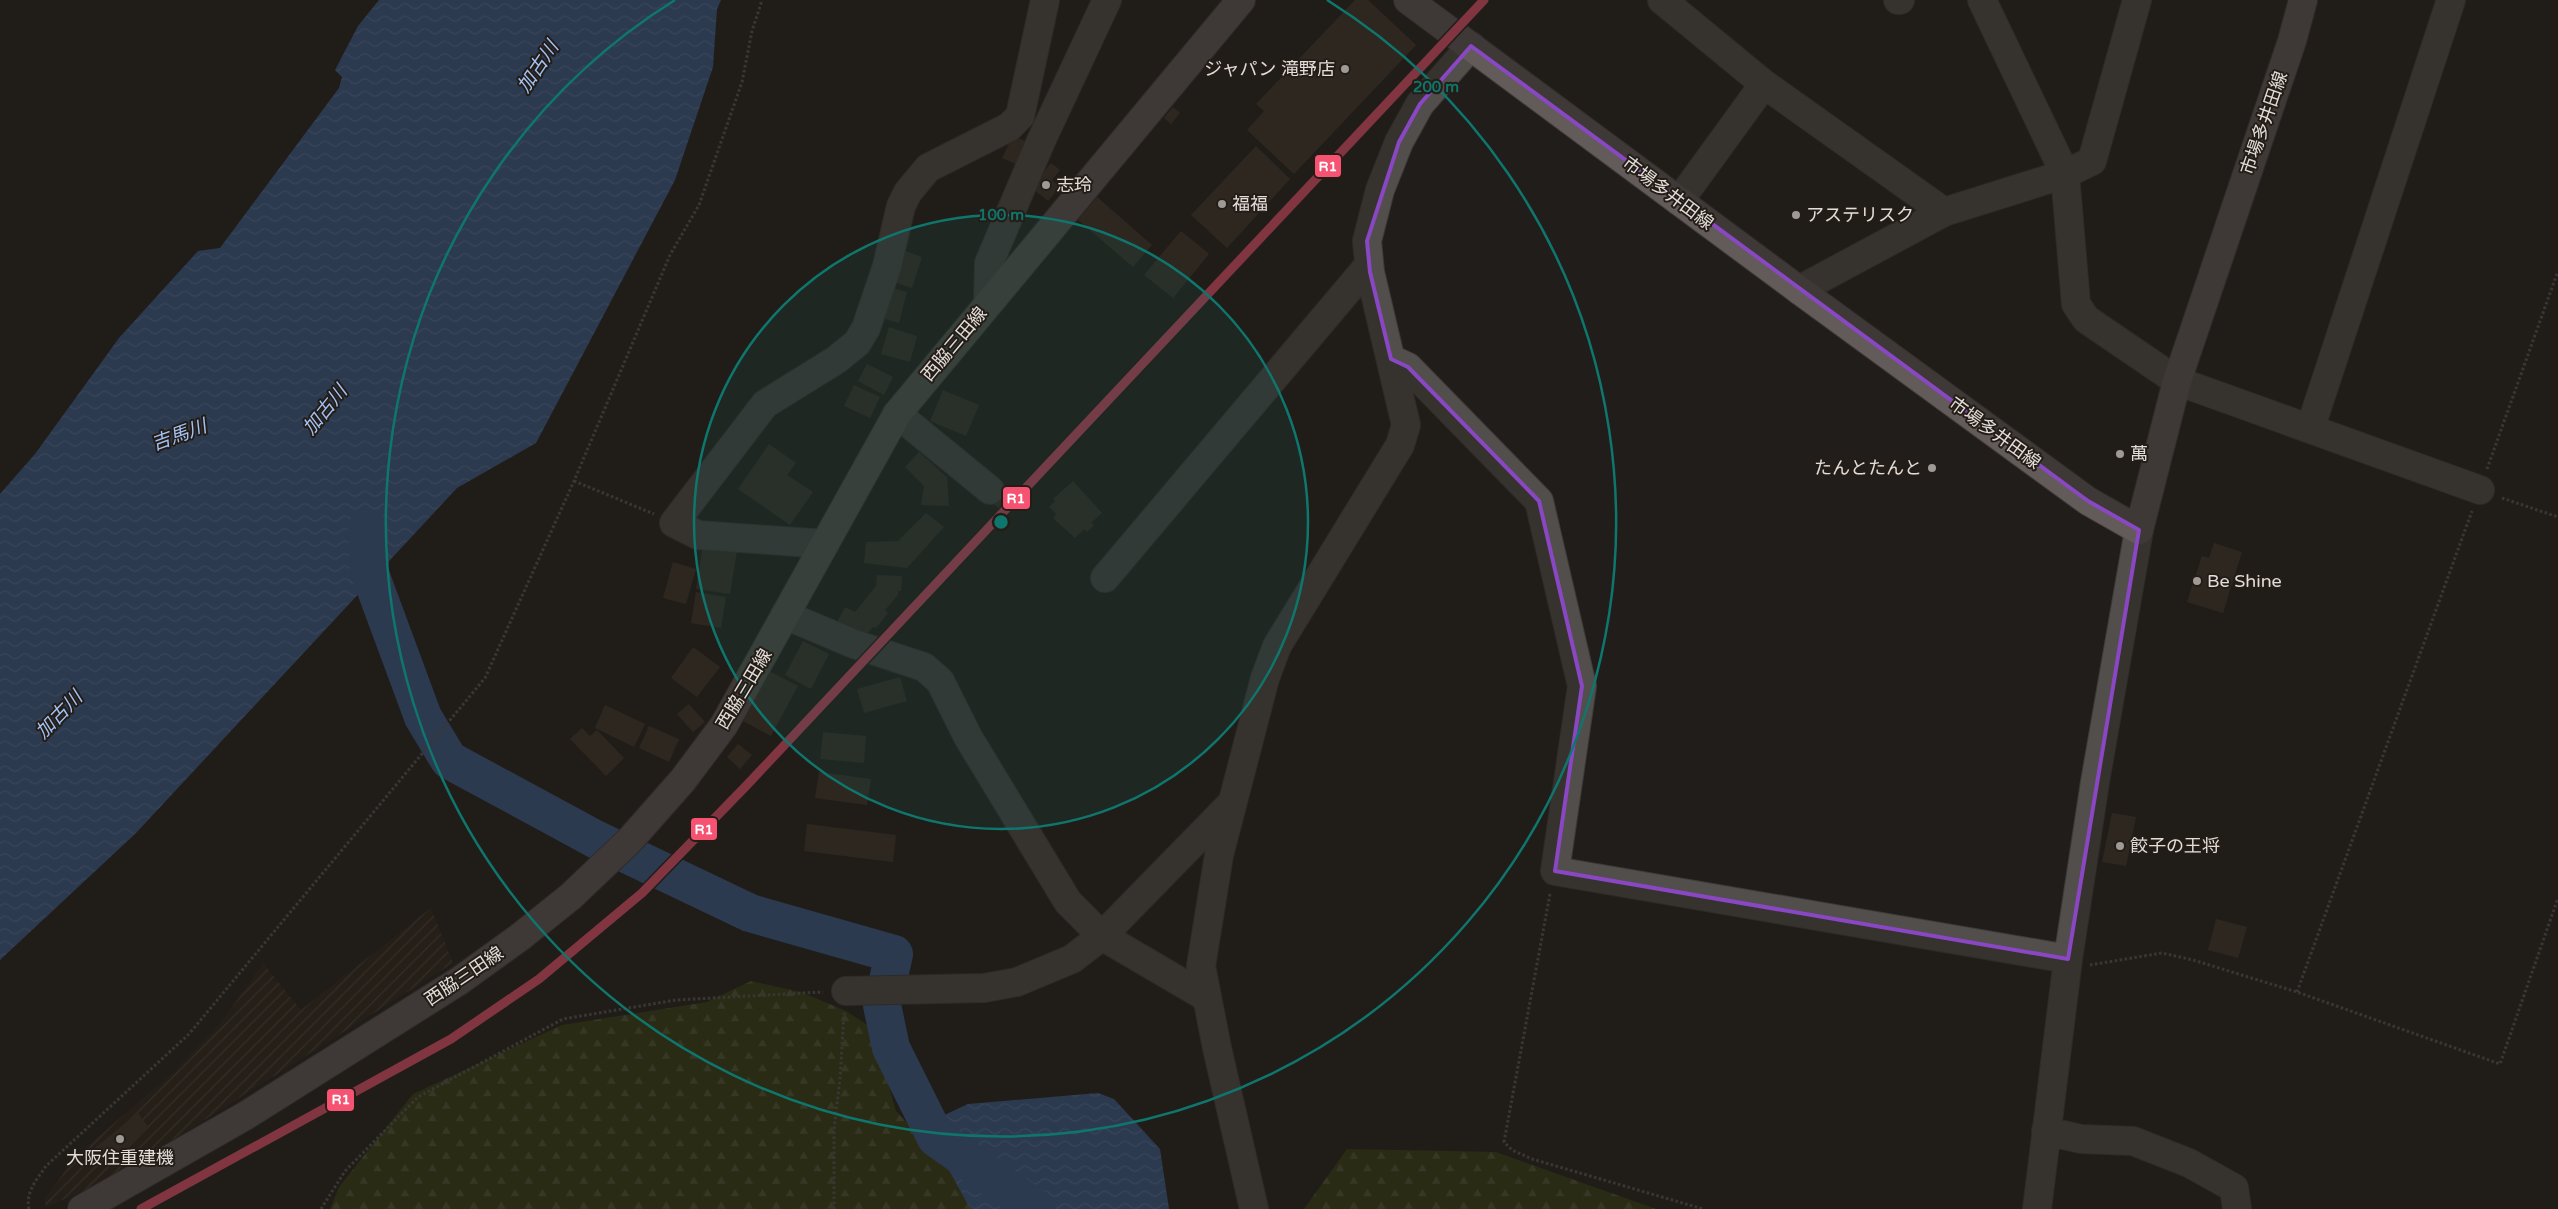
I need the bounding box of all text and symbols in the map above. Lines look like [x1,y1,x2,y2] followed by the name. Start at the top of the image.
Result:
[513,36,564,97] water label: 加古川
[1204,58,1335,80] place label: ジャパン 滝野店
[1339,63,1351,75] marker: ジャパン 滝野店
[2236,68,2292,178] street label: 市場多井田線
[1413,78,1459,96] text: 200 m
[1618,152,1718,234] street label: 市場多井田線
[1314,154,1342,178] line badge: R1
[1319,158,1337,175] text: R1
[1056,174,1092,196] place label: 志玲
[1040,179,1052,191] marker: 志玲
[1232,193,1268,215] place label: 福福
[1216,198,1228,210] marker: 福福
[1806,204,1914,226] place label: アステリスク
[978,206,1024,224] text: 100 m
[1790,209,1802,221] marker: アステリスク
[917,302,991,386] street label: 西脇三田線
[299,379,353,439] water label: 加古川
[1945,392,2045,474] street label: 市場多井田線
[148,414,211,455] water label: 吉馬川
[2130,443,2148,465] place label: 萬
[2114,448,2126,460] marker: 萬
[1814,457,1922,479] place label: たんとたんと
[1926,462,1938,474] marker: たんとたんと
[1002,486,1031,510] line badge: R1
[1007,490,1025,507] text: R1
[992,513,1010,531] centre of rings
[2207,570,2282,592] place label: Be Shine
[2191,575,2203,587] marker: Be Shine
[711,645,777,733] street label: 西脇三田線
[31,685,88,743] water label: 加古川
[690,817,718,841] line badge: R1
[695,821,713,838] text: R1
[2130,835,2220,857] place label: 餃子の王将
[2114,840,2126,852] marker: 餃子の王将
[421,942,507,1010] street label: 西脇三田線
[326,1088,355,1112] line badge: R1
[332,1091,350,1108] text: R1
[114,1133,126,1145] marker: 大阪住重建機
[66,1147,174,1169] place label: 大阪住重建機

